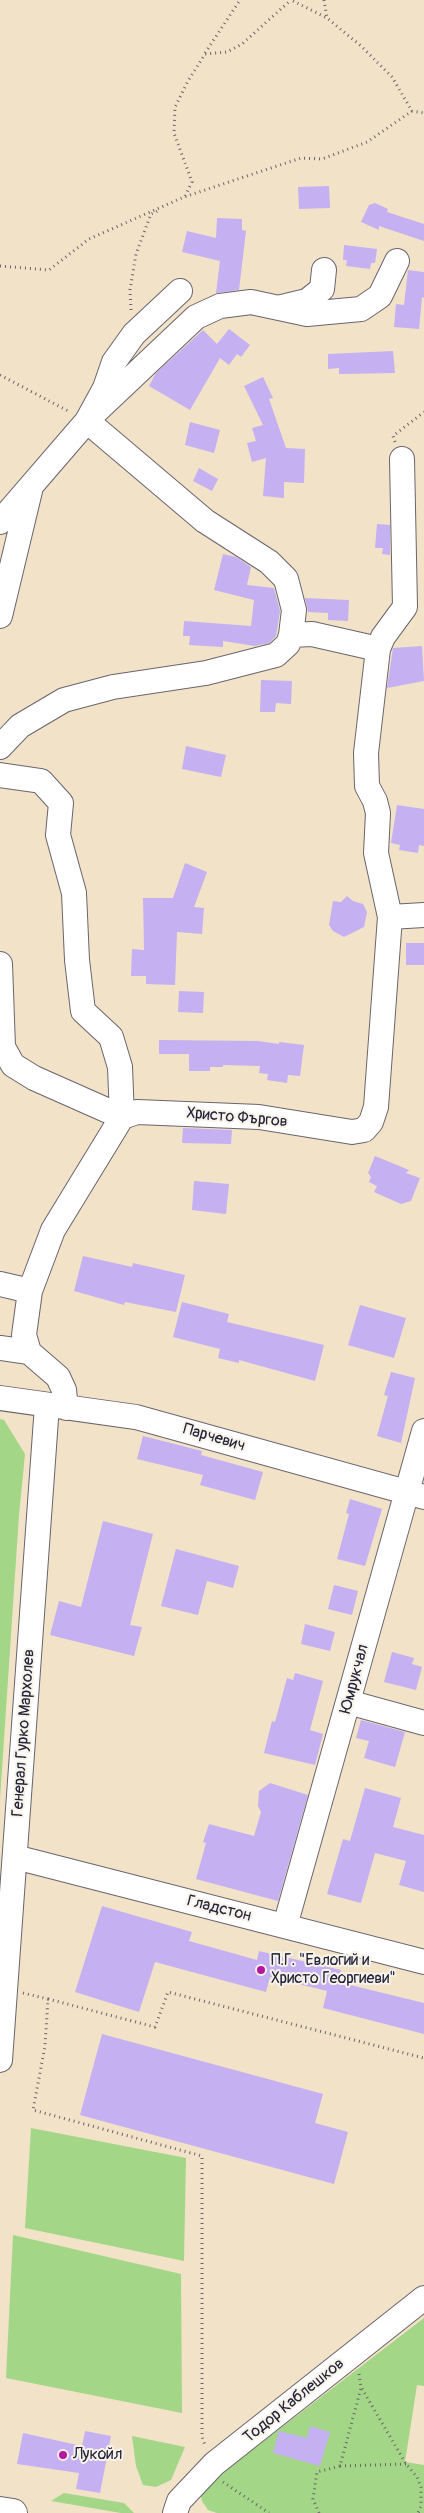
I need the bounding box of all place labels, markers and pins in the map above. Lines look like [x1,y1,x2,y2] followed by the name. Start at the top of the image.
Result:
[271,1951,396,1989] place label: П.Г. "Евлогий и Христо Георгиеви"
[255,1964,267,1976] marker: П.Г. "Евлогий и Христо Георгиеви"
[73,2445,122,2465] place label: Лукойл
[57,2449,69,2461] marker: Лукойл

